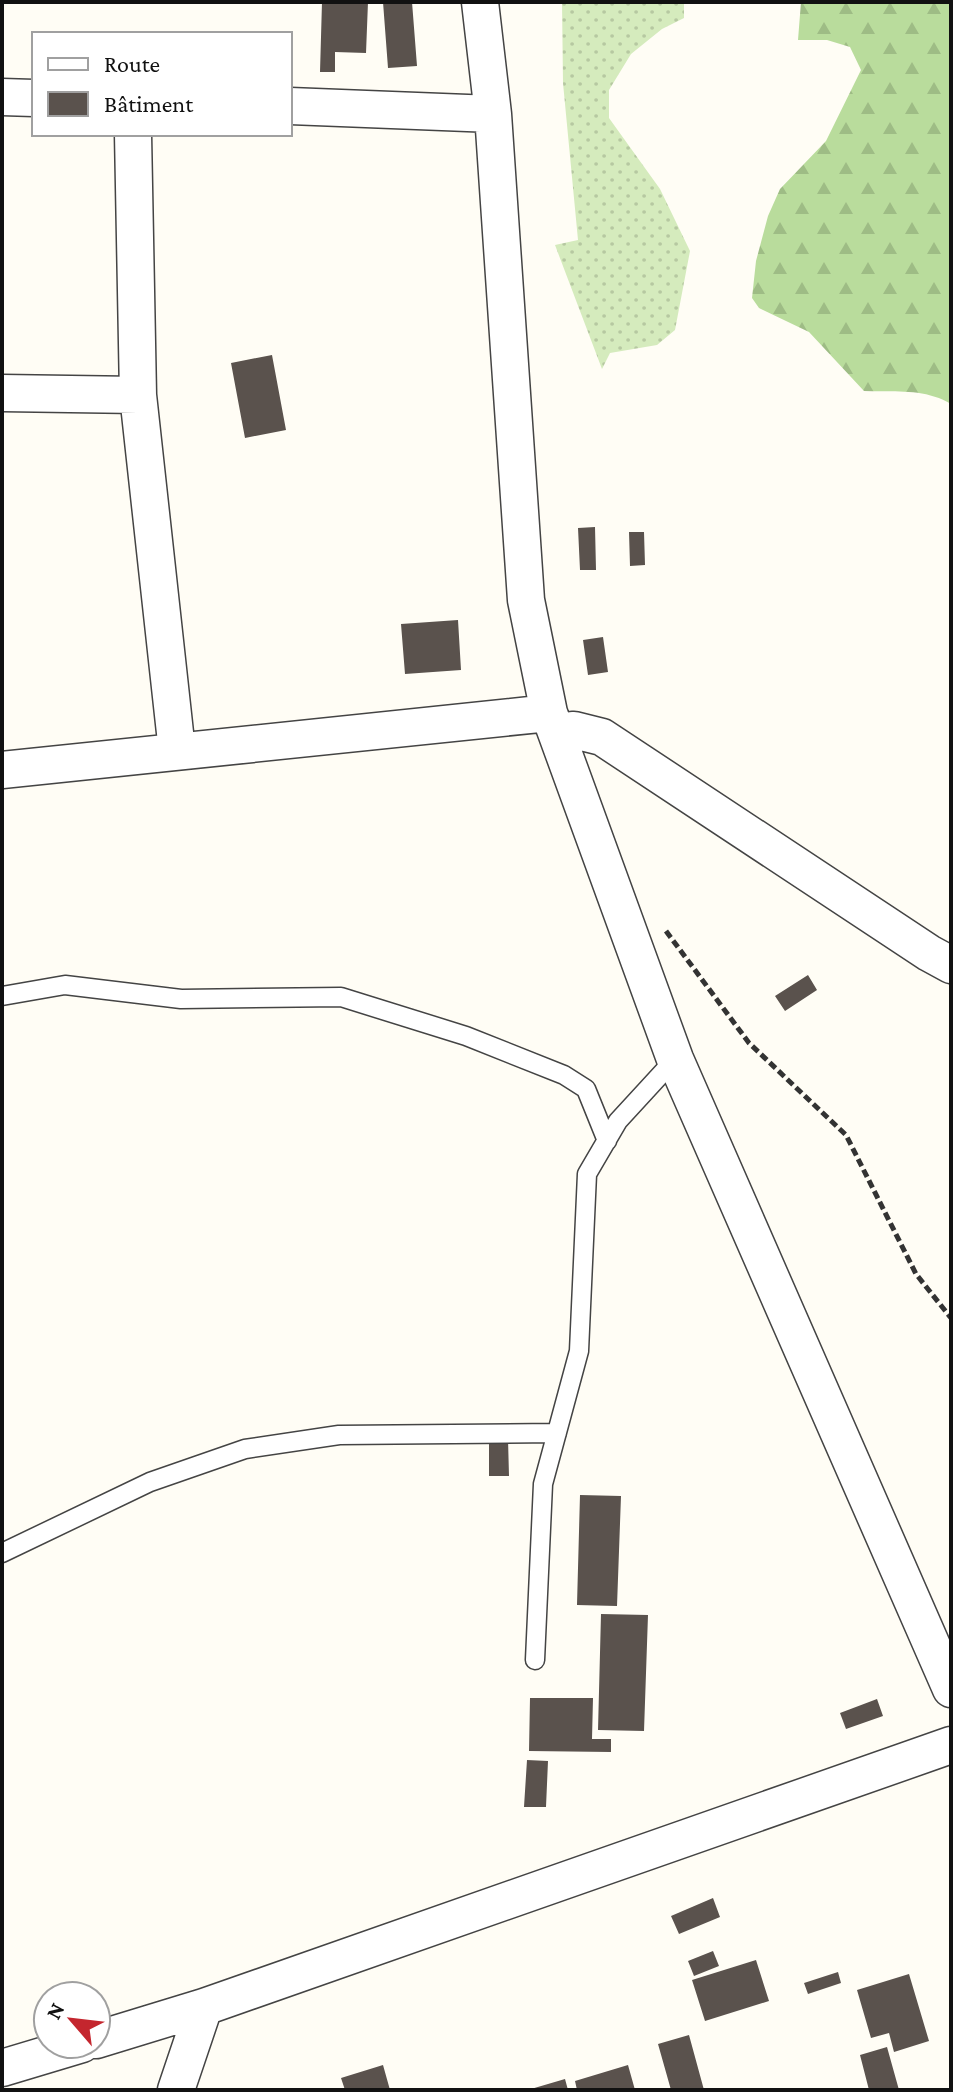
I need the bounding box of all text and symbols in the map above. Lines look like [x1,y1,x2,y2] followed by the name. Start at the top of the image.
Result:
[32,32,292,136] legend
[104,50,160,77] text: Route
[104,90,194,117] text: Bâtiment
[32,1980,112,2060] north arrow
[40,1998,69,2023] text: N

